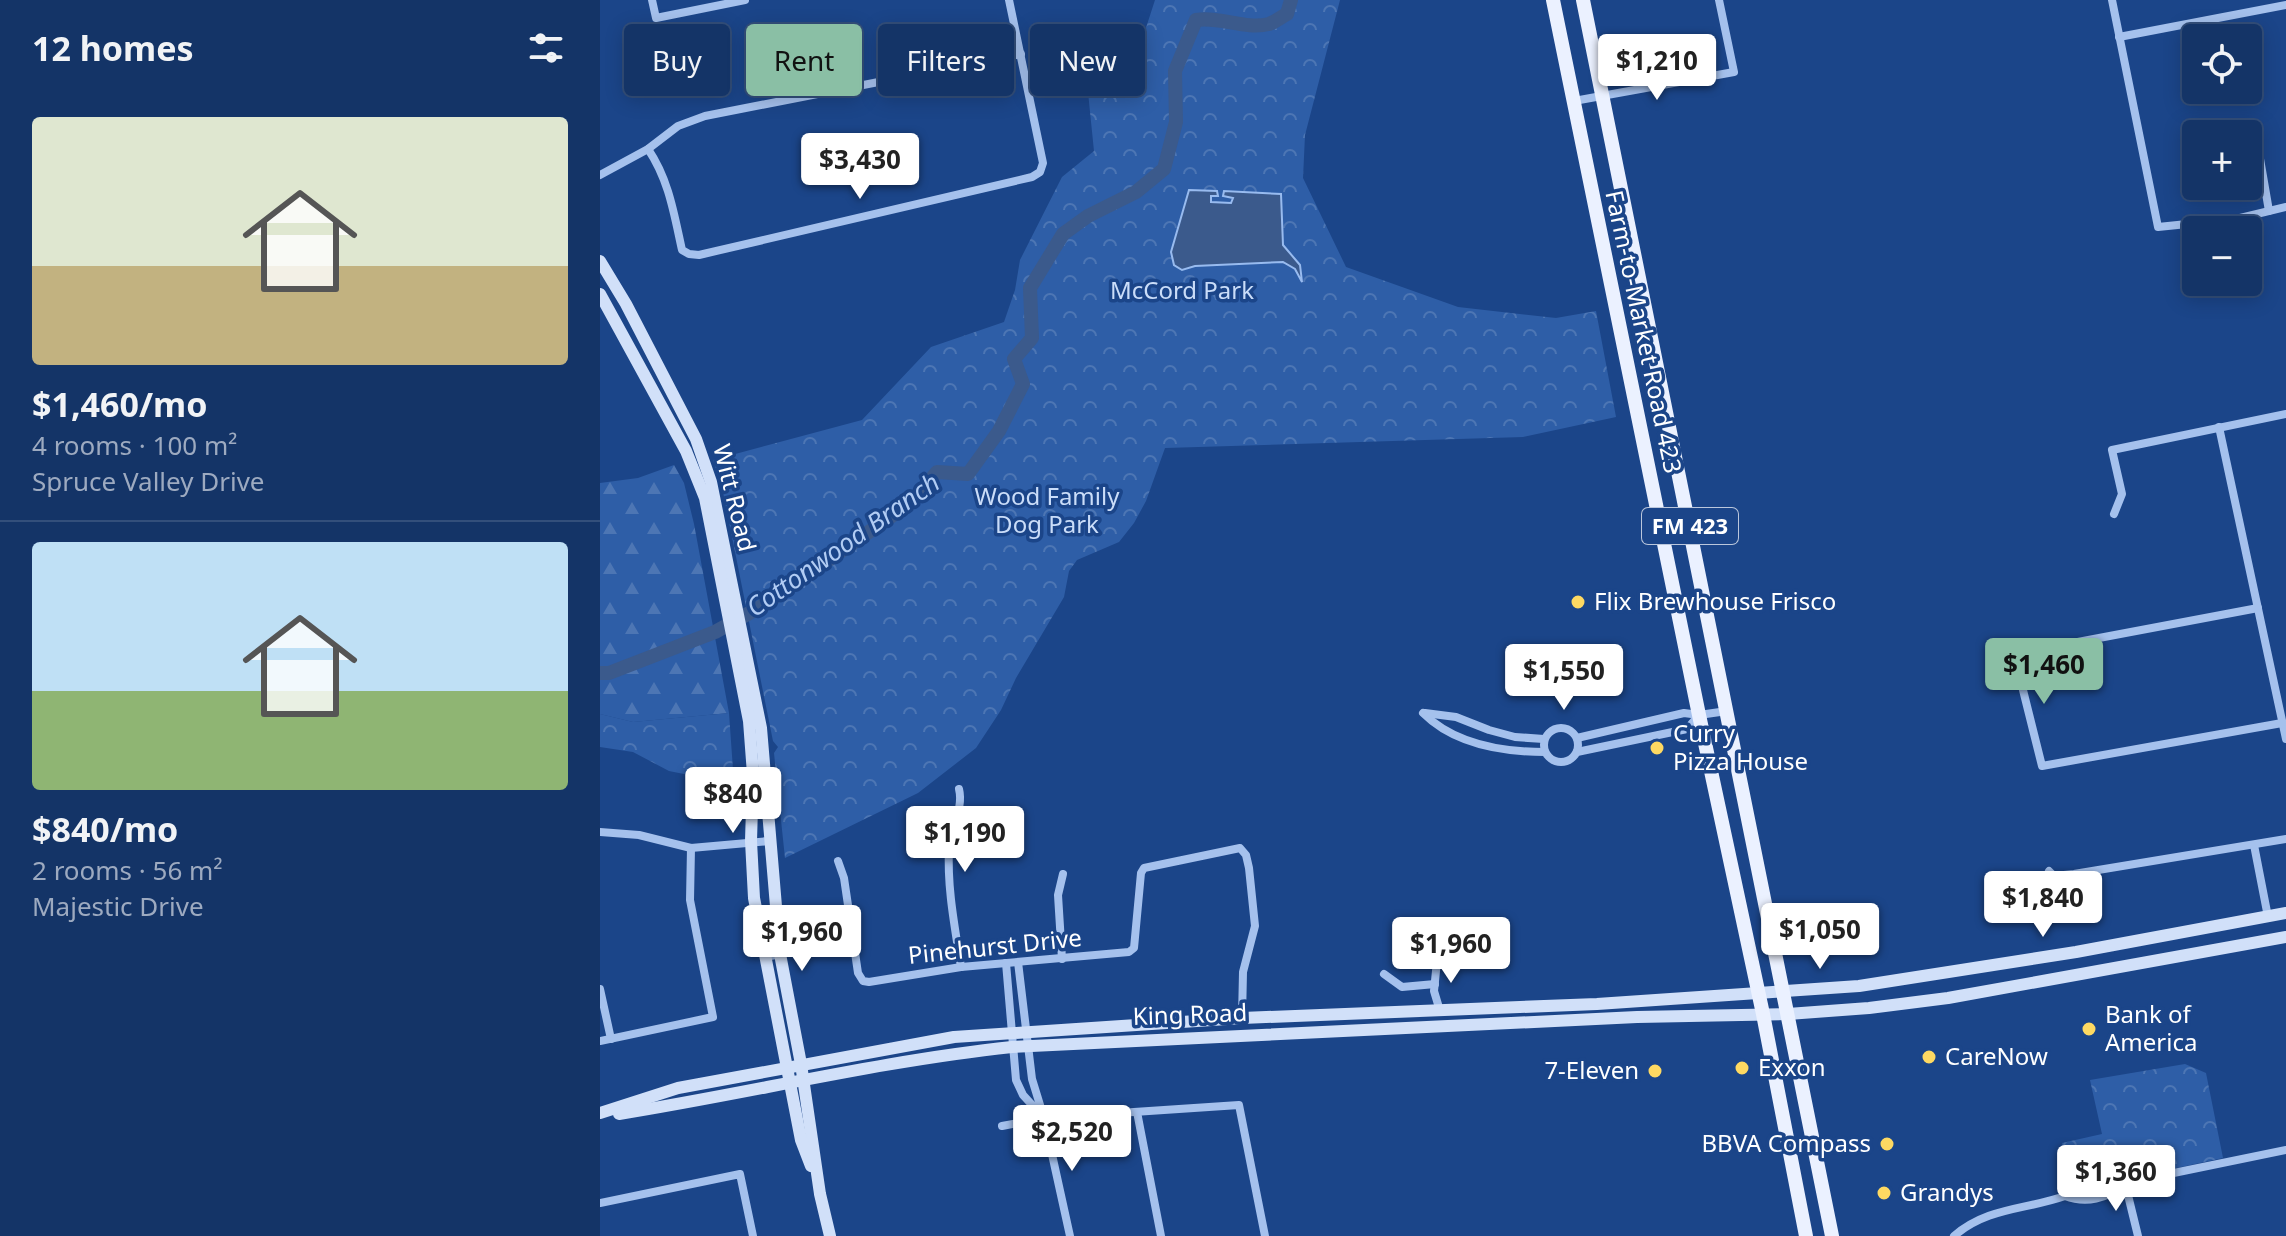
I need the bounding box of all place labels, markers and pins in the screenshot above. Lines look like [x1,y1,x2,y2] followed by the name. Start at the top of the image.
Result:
[1592,34,1722,102] pin: $1,210
[795,133,925,201] pin: $3,430
[1594,584,1836,617] place label: Flix Brewhouse Frisco
[1569,593,1587,611] marker: Flix Brewhouse Frisco
[1979,638,2109,706] pin: $1,460
[1499,644,1629,712] pin: $1,550
[1673,716,1808,777] place label: Curry Pizza House
[1648,739,1666,757] marker: Curry Pizza House
[686,767,780,835] pin: $840
[900,806,1030,874] pin: $1,190
[1978,871,2108,939] pin: $1,840
[1755,903,1885,971] pin: $1,050
[737,905,867,973] pin: $1,960
[1386,917,1516,985] pin: $1,960
[2105,997,2197,1058] place label: Bank of America
[2080,1020,2098,1038] marker: Bank of America
[1945,1039,2048,1072] place label: CareNow
[1920,1048,1938,1066] marker: CareNow
[1758,1050,1826,1083] place label: Exxon
[1544,1053,1639,1086] place label: 7-Eleven
[1733,1059,1751,1077] marker: Exxon
[1646,1062,1664,1080] marker: 7-Eleven
[1007,1105,1137,1173] pin: $2,520
[1701,1126,1871,1159] place label: BBVA Compass
[1878,1135,1896,1153] marker: BBVA Compass
[2051,1145,2181,1213] pin: $1,360
[1900,1175,1994,1208] place label: Grandys
[1875,1184,1893,1202] marker: Grandys

